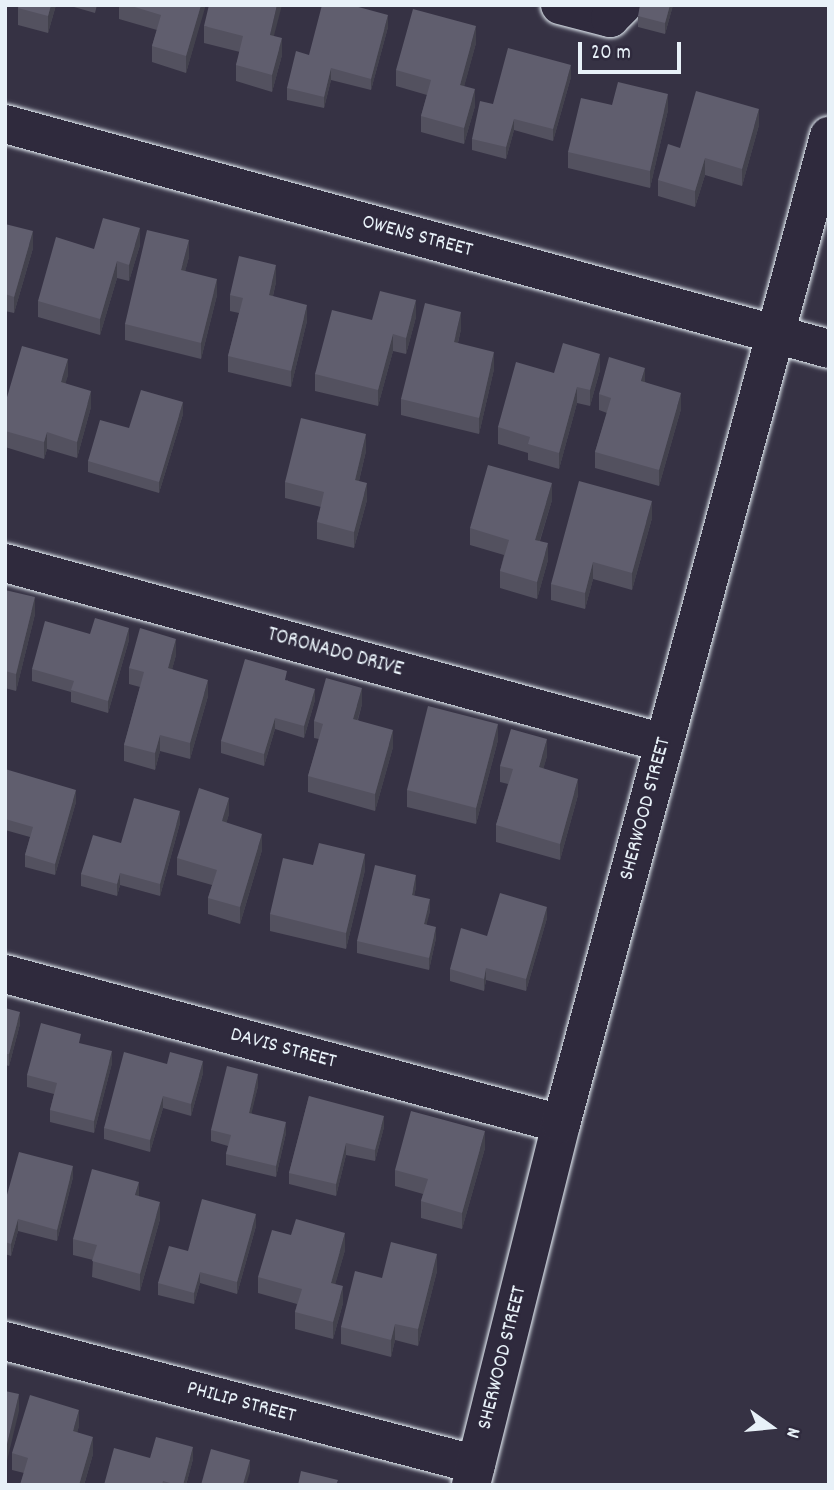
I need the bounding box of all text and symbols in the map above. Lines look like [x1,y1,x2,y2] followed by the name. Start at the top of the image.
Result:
[582,28,685,72] scale bar
[591,39,631,69] text: 20 m
[359,210,475,264] street label: OWENS STREET
[264,623,406,683] street label: TORONADO DRIVE
[615,735,677,883] street label: SHERWOOD STREET
[227,1023,339,1075] street label: DAVIS STREET
[473,1284,533,1432] street label: SHERWOOD STREET
[184,1376,298,1430] street label: PHILIP STREET
[736,1392,806,1462] north arrow
[778,1425,806,1441] text: N

